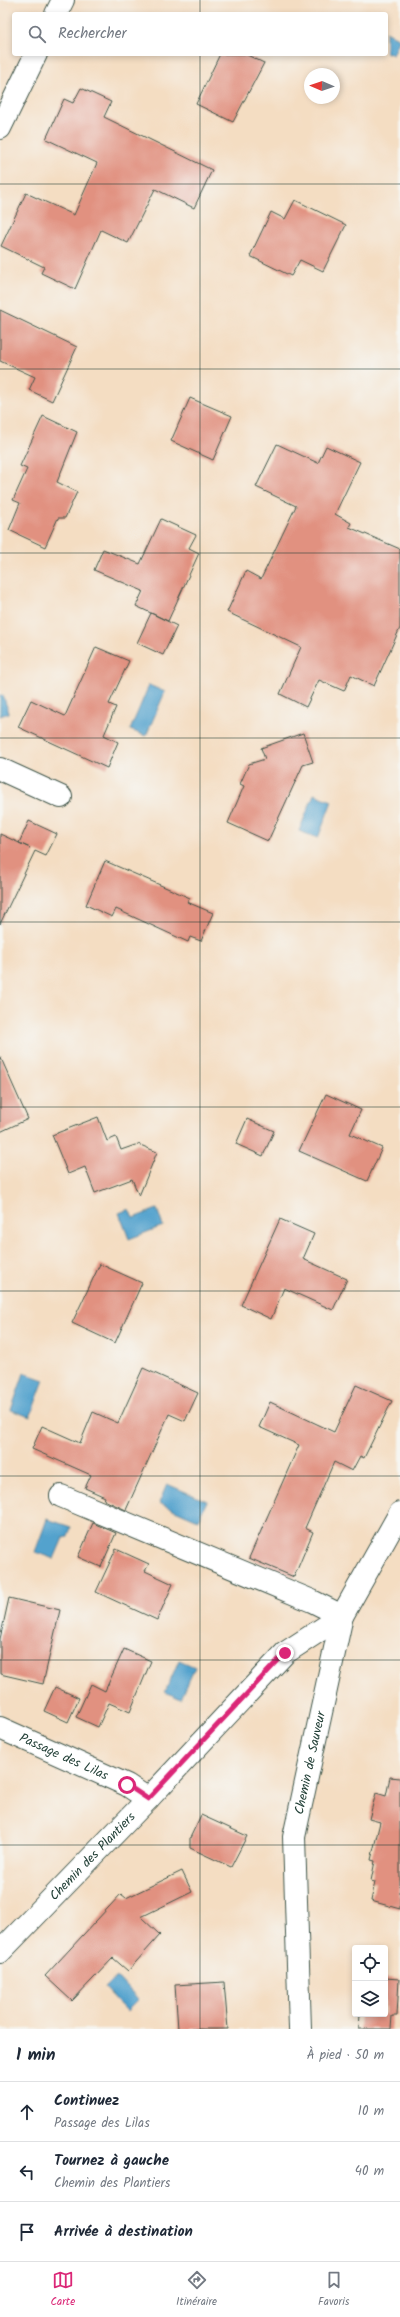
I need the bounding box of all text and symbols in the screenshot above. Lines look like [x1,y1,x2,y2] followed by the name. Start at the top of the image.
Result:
[12,12,388,56] search box
[58,22,126,46] text: Rechercher
[26,23,48,45] icon: search
[304,68,340,104] north arrow
[276,1644,294,1662] route end
[289,1709,332,1816] street label: Chemin de Sauveur
[16,1727,112,1786] street label: Passage des Lilas
[118,1776,136,1794] route start
[44,1807,141,1906] street label: Chemin des Plantiers
[352,1945,388,2017] map controls
[352,1945,388,1981] button: locate
[352,1981,388,2017] button: layers
[16,2042,55,2069] text: 1 min
[307,2045,384,2066] text: À pied · 50 m
[54,2089,119,2113] text: Continuez
[16,2101,38,2123] icon: ahead
[358,2101,384,2122] text: 10 m
[54,2113,150,2134] text: Passage des Lilas
[54,2149,169,2173] text: Tournez à gauche
[16,2161,38,2183] icon: left
[355,2161,384,2182] text: 40 m
[54,2173,170,2194] text: Chemin des Plantiers
[54,2220,193,2244] text: Arrivée à destination
[16,2221,38,2243] icon: arrive
[50,2269,75,2311] tab: Carte
[176,2269,217,2311] tab: Itinéraire
[318,2269,350,2311] tab: Favoris

